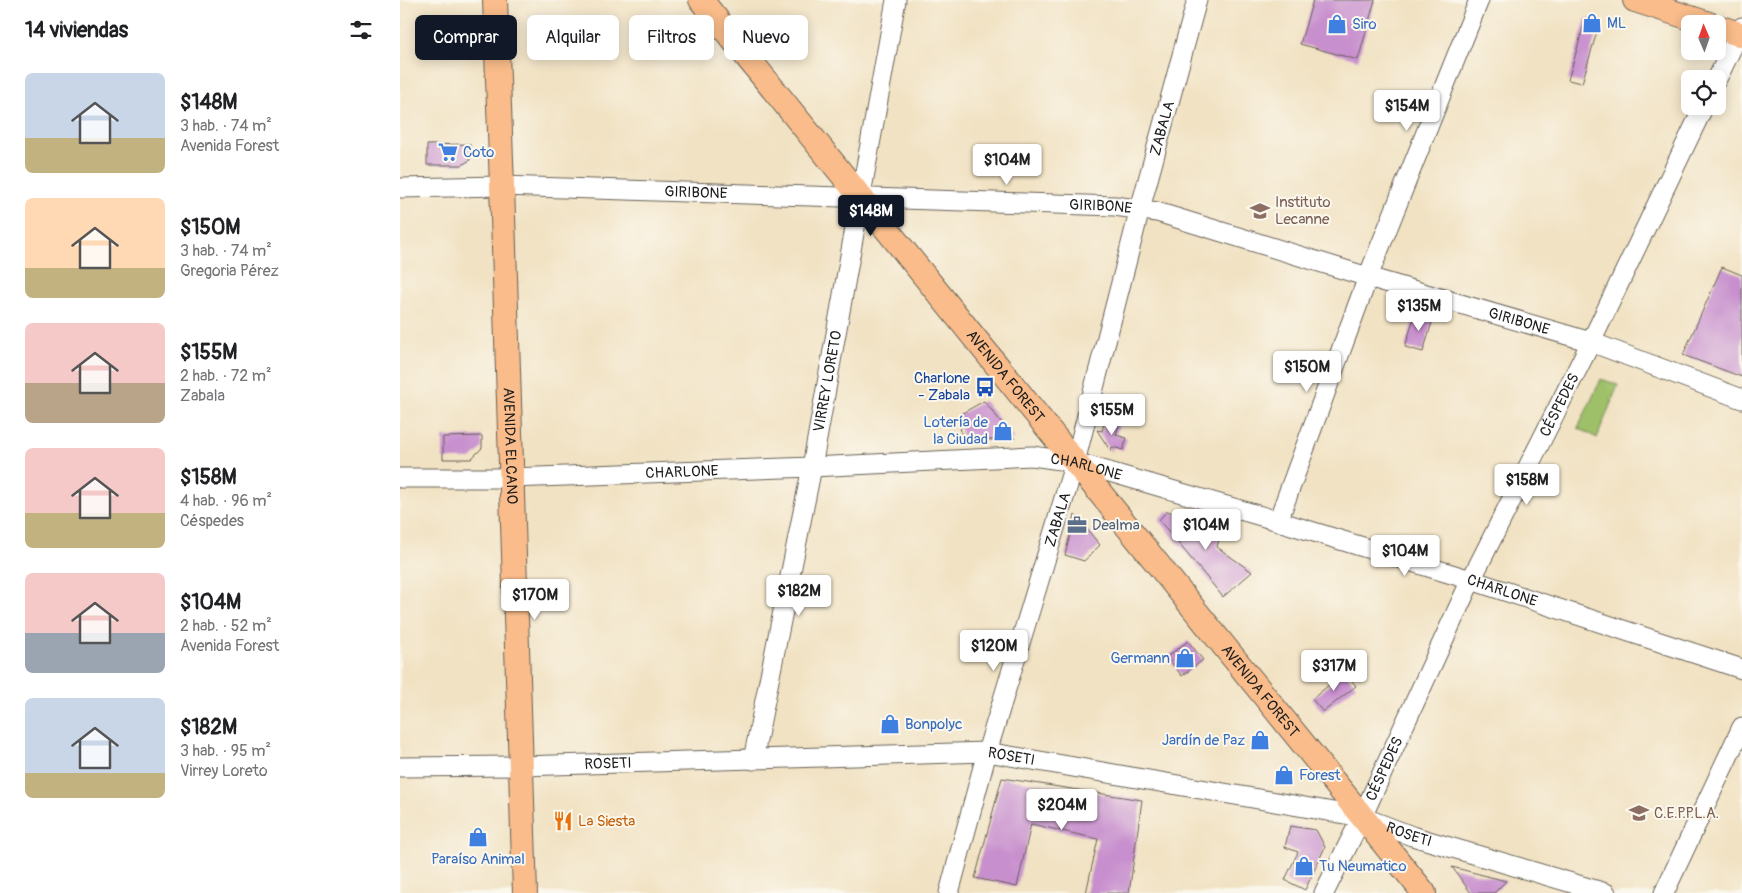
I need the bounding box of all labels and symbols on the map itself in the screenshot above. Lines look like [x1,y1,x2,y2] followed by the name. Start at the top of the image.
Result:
[1581,12,1603,34] shop icon: ML
[1326,13,1348,35] shop icon: Siro
[1607,14,1626,33] place label: ML
[1352,15,1377,34] place label: Siro
[1681,15,1726,60] north arrow
[1372,90,1442,132] pin: $154M
[1145,98,1179,158] street label: ZABALA
[437,141,459,163] supermarket icon: Coto
[463,143,494,162] place label: Coto
[972,144,1042,186] pin: $104M
[664,182,728,203] street label: GIRIBONE
[1275,193,1331,229] place label: Instituto Lecanne
[836,194,906,237] pin: $148M
[1069,195,1134,218] street label: GIRIBONE
[1249,200,1271,222] school or university icon: Instituto Lecanne
[1384,290,1454,332] pin: $135M
[1486,303,1552,339] street label: GIRIBONE
[962,326,1049,426] street label: AVENIDA FOREST
[809,329,846,434] street label: VIRREY LORETO
[1272,350,1342,393] pin: $150M
[914,369,971,405] place label: Charlone - Zabala
[1535,370,1583,440] street label: CÉSPEDES
[974,376,996,398] bus stop icon: Charlone - Zabala
[499,387,522,504] street label: AVENIDA ELCANO
[1077,394,1147,436] pin: $155M
[923,413,989,449] place label: Lotería de la Ciudad
[992,420,1014,442] shop icon: Lotería de la Ciudad
[1049,449,1125,485] street label: CHARLONE
[645,461,719,483] street label: CHARLONE
[1492,464,1562,506] pin: $158M
[1040,490,1075,549] street label: ZABALA
[1171,508,1241,551] pin: $104M
[1066,514,1088,536] office icon: Dealma
[1092,516,1140,535] place label: Dealma
[1370,534,1440,577] pin: $104M
[1465,570,1540,611] street label: CHARLONE
[764,574,834,617] pin: $182M
[500,578,570,621] pin: $170M
[959,630,1029,672] pin: $120M
[1217,641,1304,741] street label: AVENIDA FOREST
[1174,647,1196,669] shop icon: Germann
[1110,649,1170,668] place label: Germann
[1299,650,1369,692] pin: $317M
[879,713,901,735] shop icon: Bonpolyc
[905,715,963,734] place label: Bonpolyc
[1249,729,1271,751] shop icon: Jardín de Paz
[1162,731,1245,750] place label: Jardín de Paz
[1361,734,1407,804] street label: CÉSPEDES
[986,743,1036,770] street label: ROSETI
[584,753,632,774] street label: ROSETI
[1273,764,1295,786] shop icon: Forest
[1299,766,1341,785] place label: Forest
[1027,788,1097,831] pin: $204M
[1628,802,1650,824] school or university icon: C.E.P.P.L.A.
[1654,804,1719,823] place label: C.E.P.P.L.A.
[552,810,574,832] restaurant icon: La Siesta
[578,812,635,831] place label: La Siesta
[1383,818,1434,851] street label: ROSETI
[467,826,489,848] shop icon: Paraíso Animal
[431,850,525,869] place label: Paraíso Animal
[1293,855,1315,877] shop icon: Tu Neumatico
[1319,857,1407,876] place label: Tu Neumatico

